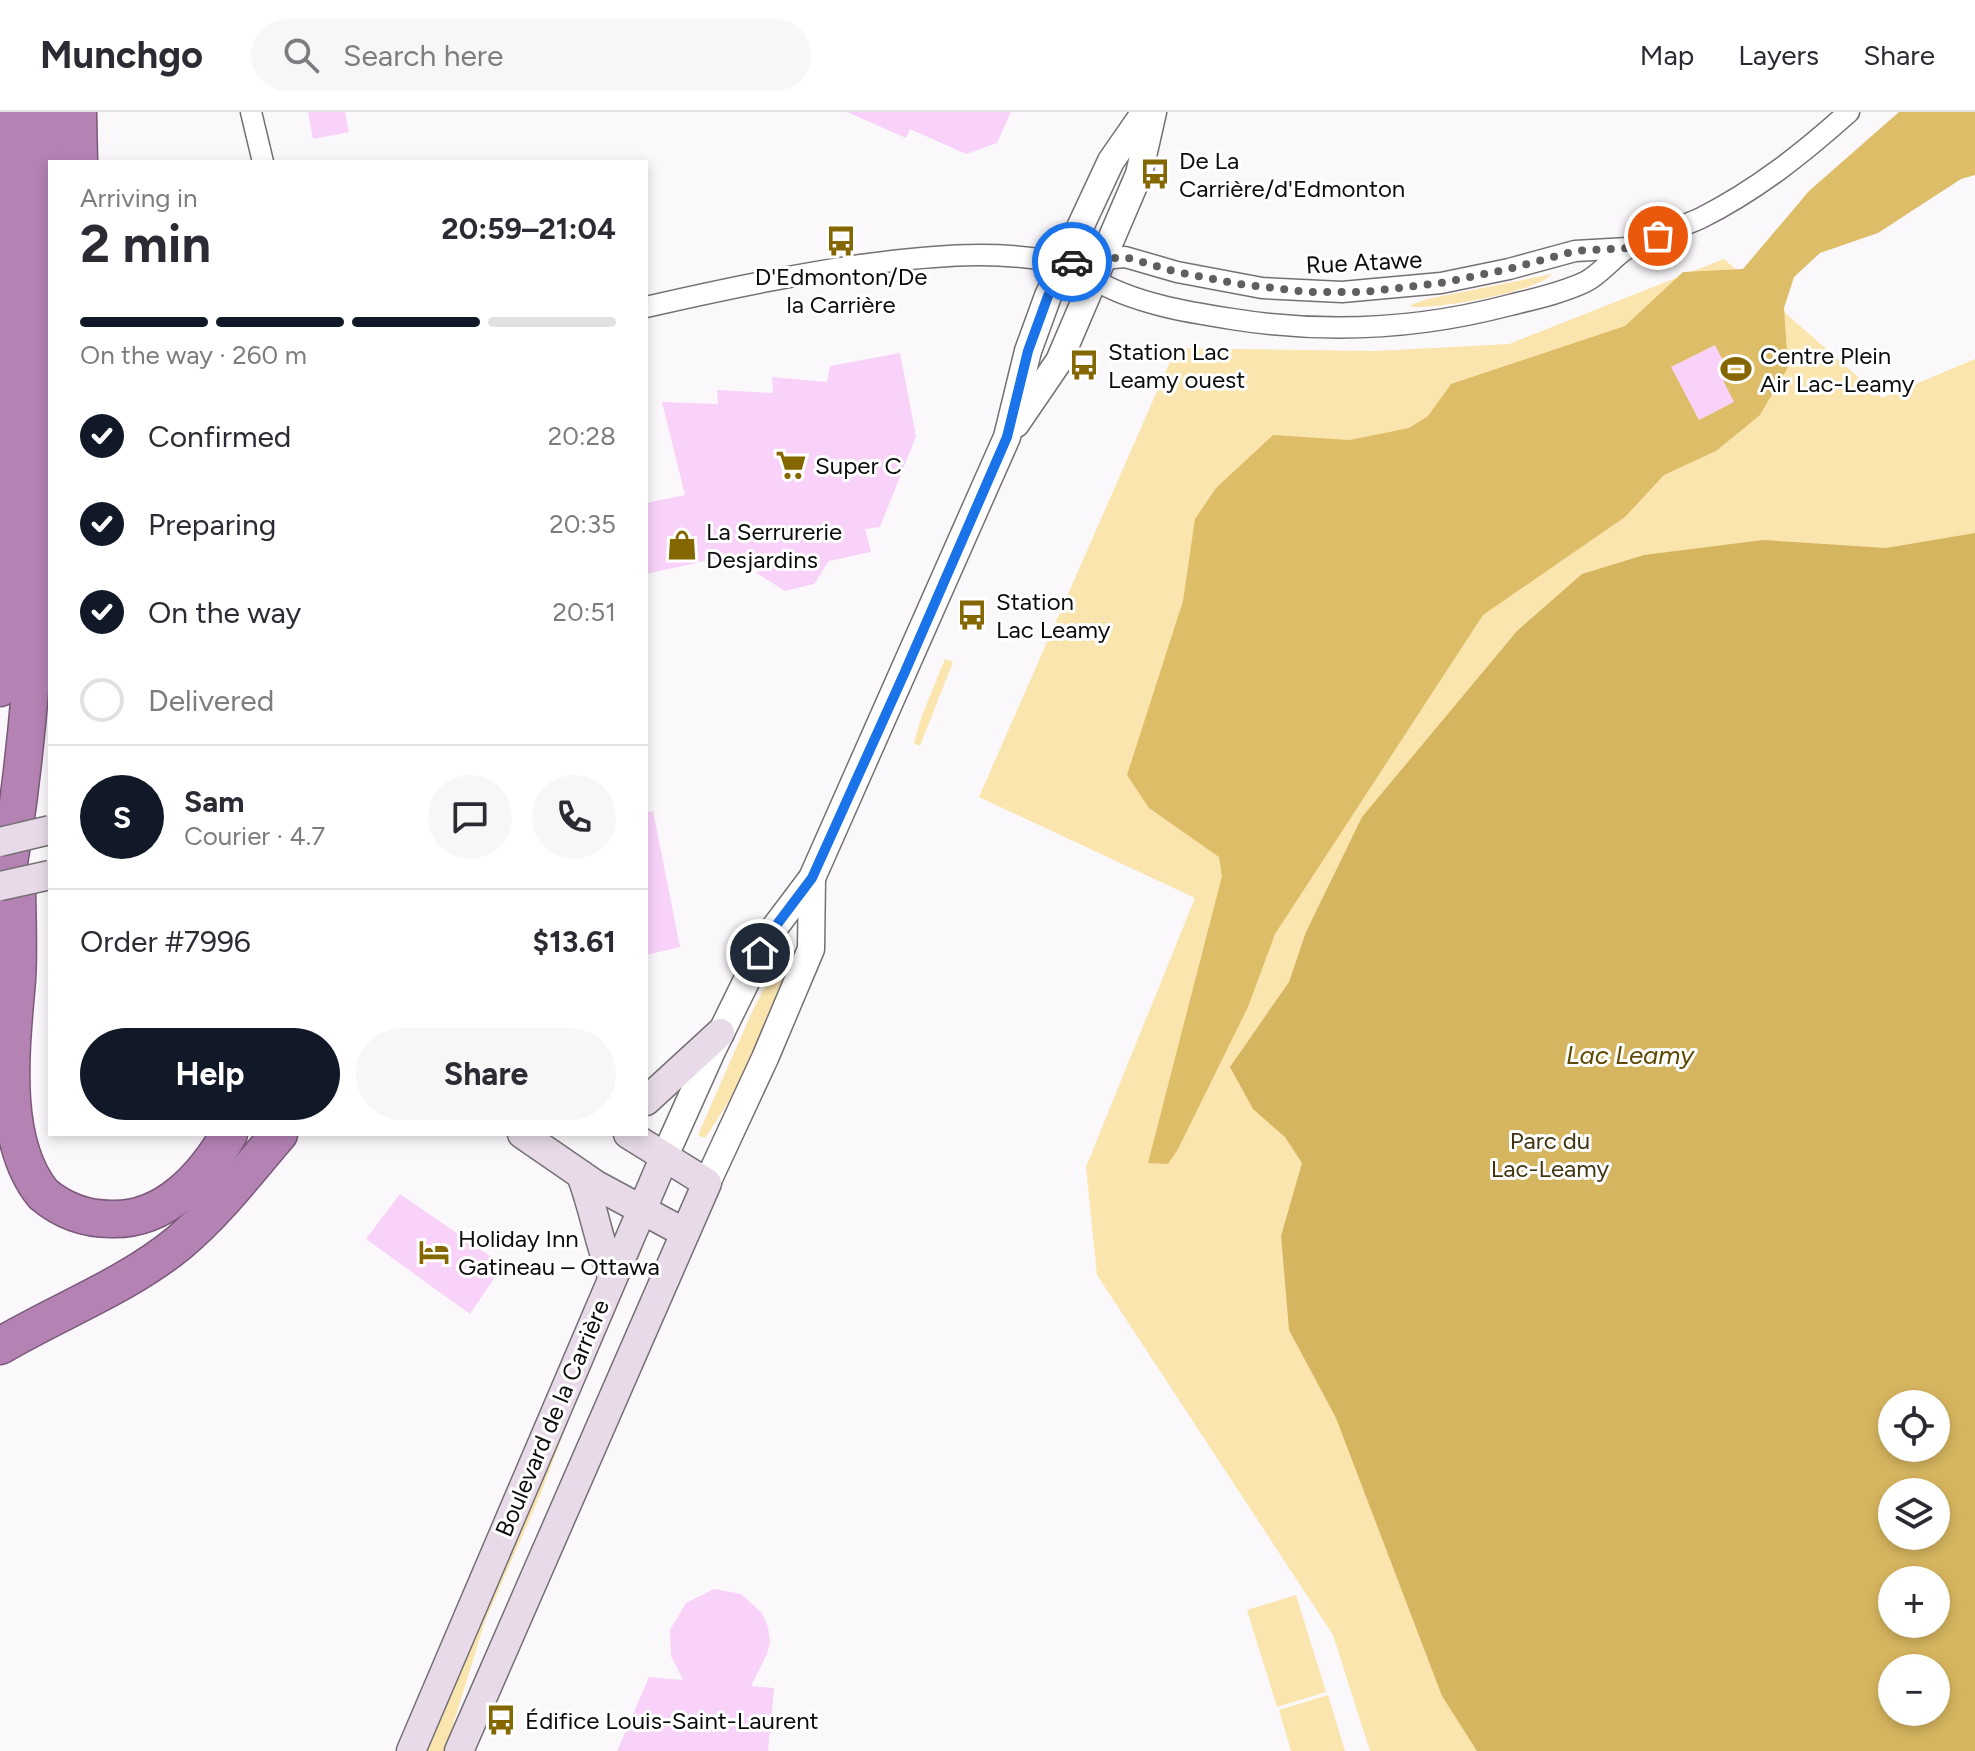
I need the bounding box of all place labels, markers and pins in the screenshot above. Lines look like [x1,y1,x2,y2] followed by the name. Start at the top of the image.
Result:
[1179,146,1405,203] place label: De La Carrière/d'Edmonton
[1138,157,1172,191] bus stop icon: De La Carrière/d'Edmonton
[1624,202,1692,270] pin
[824,224,858,258] bus stop icon: D'Edmonton/De la Carrière
[755,262,927,319] place label: D'Edmonton/De la Carrière
[1108,337,1245,394] place label: Station Lac Leamy ouest
[1760,341,1915,398] place label: Centre Plein Air Lac-Leamy
[1067,348,1101,382] bus stop icon: Station Lac Leamy ouest
[1719,352,1753,386] sports icon: Centre Plein Air Lac-Leamy
[774,448,808,482] supermarket icon: Super C
[815,451,902,480] place label: Super C
[706,517,842,574] place label: La Serrurerie Desjardins
[665,528,699,562] shop icon: La Serrurerie Desjardins
[996,587,1111,644] place label: Station Lac Leamy
[955,598,989,632] bus stop icon: Station Lac Leamy
[726,919,794,987] pin
[458,1224,660,1281] place label: Holiday Inn Gatineau – Ottawa
[417,1235,451,1269] hotel icon: Holiday Inn Gatineau – Ottawa
[484,1703,518,1737] bus stop icon: Édifice Louis-Saint-Laurent
[525,1706,819,1735] place label: Édifice Louis-Saint-Laurent

